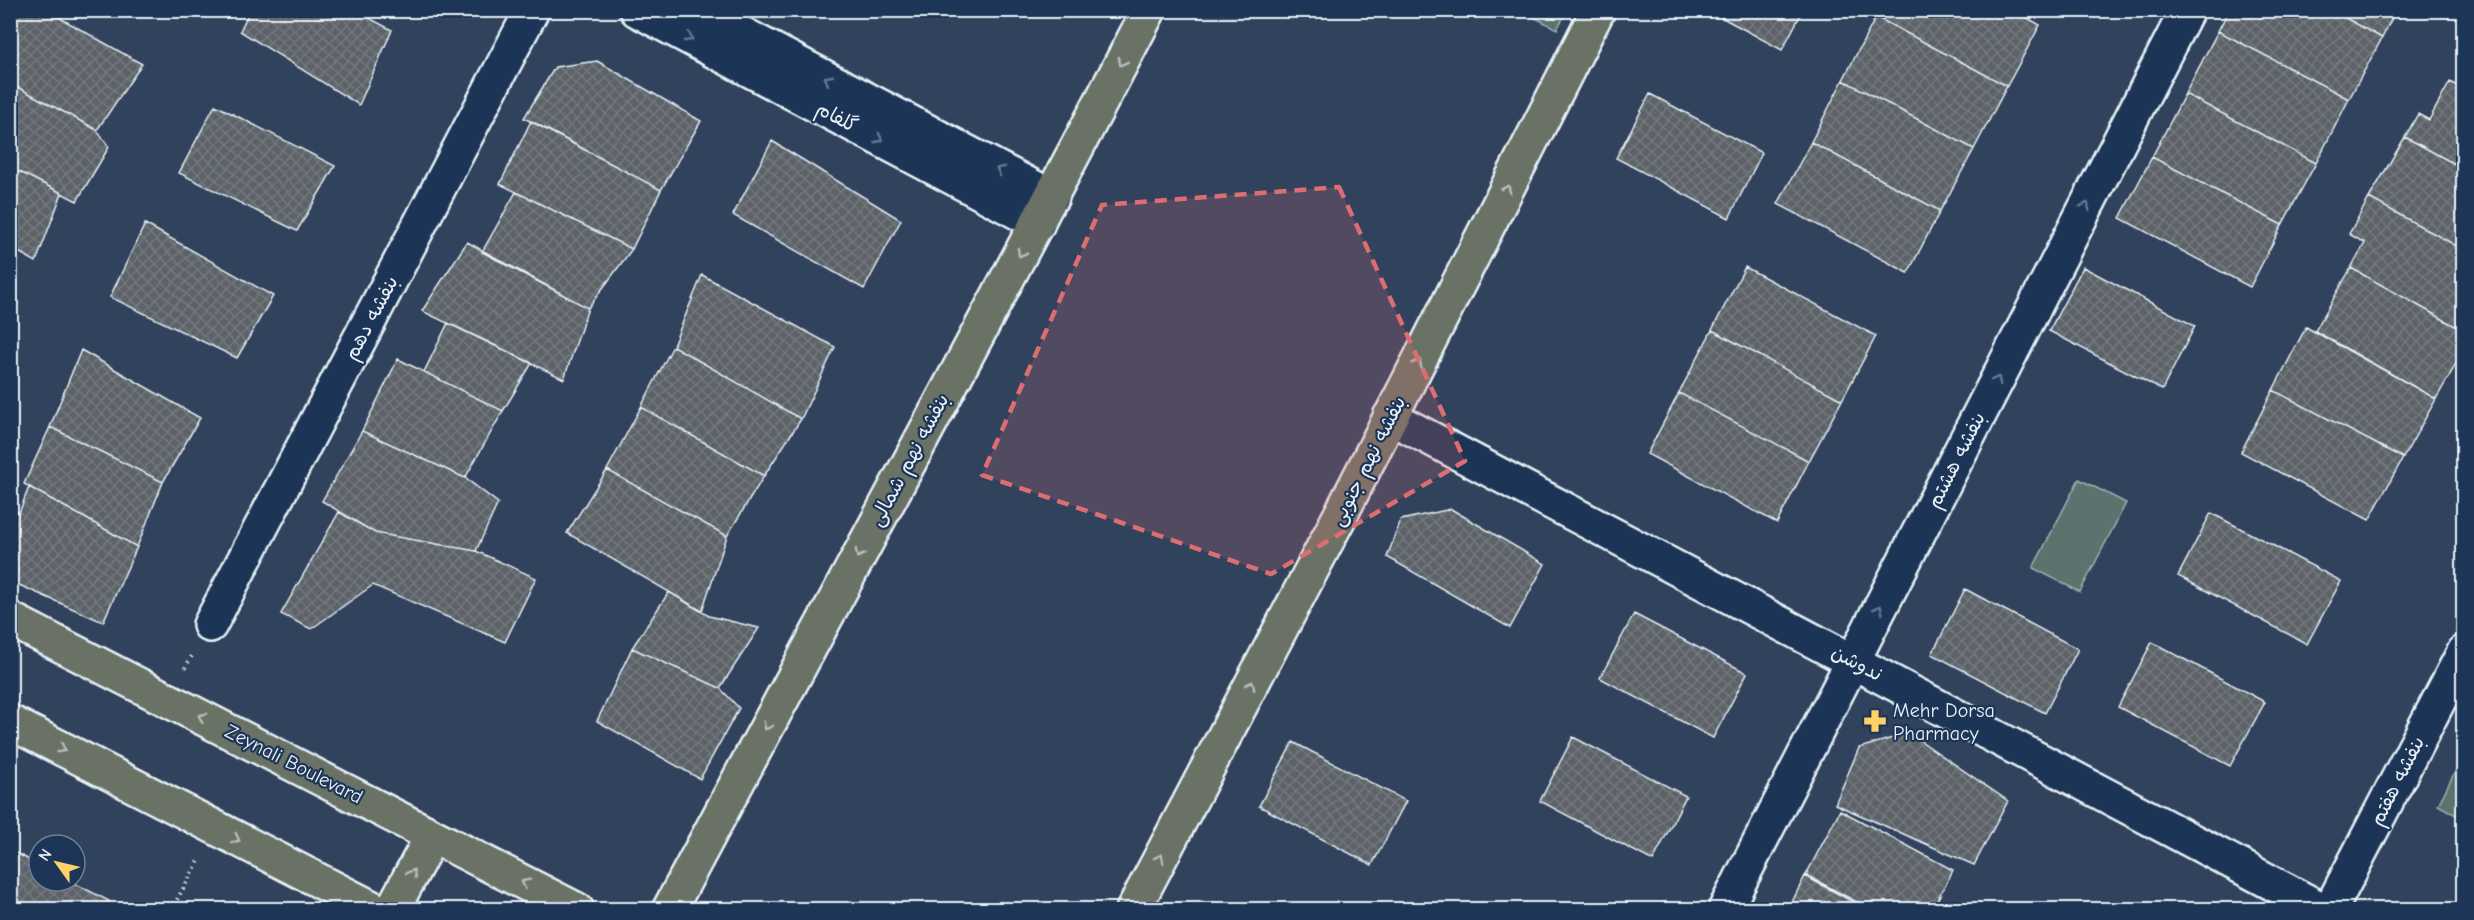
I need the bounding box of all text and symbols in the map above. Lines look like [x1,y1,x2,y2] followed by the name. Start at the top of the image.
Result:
[682,31,693,42] one-way arrow
[1118,56,1129,67] one-way arrow
[823,75,834,86] one-way arrow
[811,97,862,140] street label: گلفام
[873,132,884,143] one-way arrow
[996,165,1007,177] one-way arrow
[1500,185,1511,196] one-way arrow
[2079,202,2090,213] one-way arrow
[1017,247,1028,257] one-way arrow
[339,272,405,365] street label: بنفشه دهم
[1411,358,1422,369] one-way arrow
[1990,375,2001,386] one-way arrow
[864,390,956,531] street label: بنفشه نهم شمالی
[1325,392,1413,531] street label: بنفشه نهم جنوبی
[1922,408,1993,513] street label: بنفشه هشتم
[855,548,866,559] one-way arrow
[1872,605,1883,615] one-way arrow
[1828,640,1886,686] street label: ندوشن
[1244,681,1255,692] one-way arrow
[1893,699,1995,745] place label: Mehr Dorsa Pharmacy
[1862,708,1888,734] pharmacy icon: Mehr Dorsa Pharmacy
[197,713,208,724] one-way arrow
[221,719,367,809] street label: Zeynali Boulevard
[763,720,774,731] one-way arrow
[2365,732,2432,831] street label: بنفشه هفتم
[56,742,67,753] one-way arrow
[229,831,240,843] one-way arrow
[27,833,87,893] north arrow
[35,846,56,865] text: N
[1153,853,1164,864] one-way arrow
[405,868,416,879] one-way arrow
[520,879,531,890] one-way arrow

